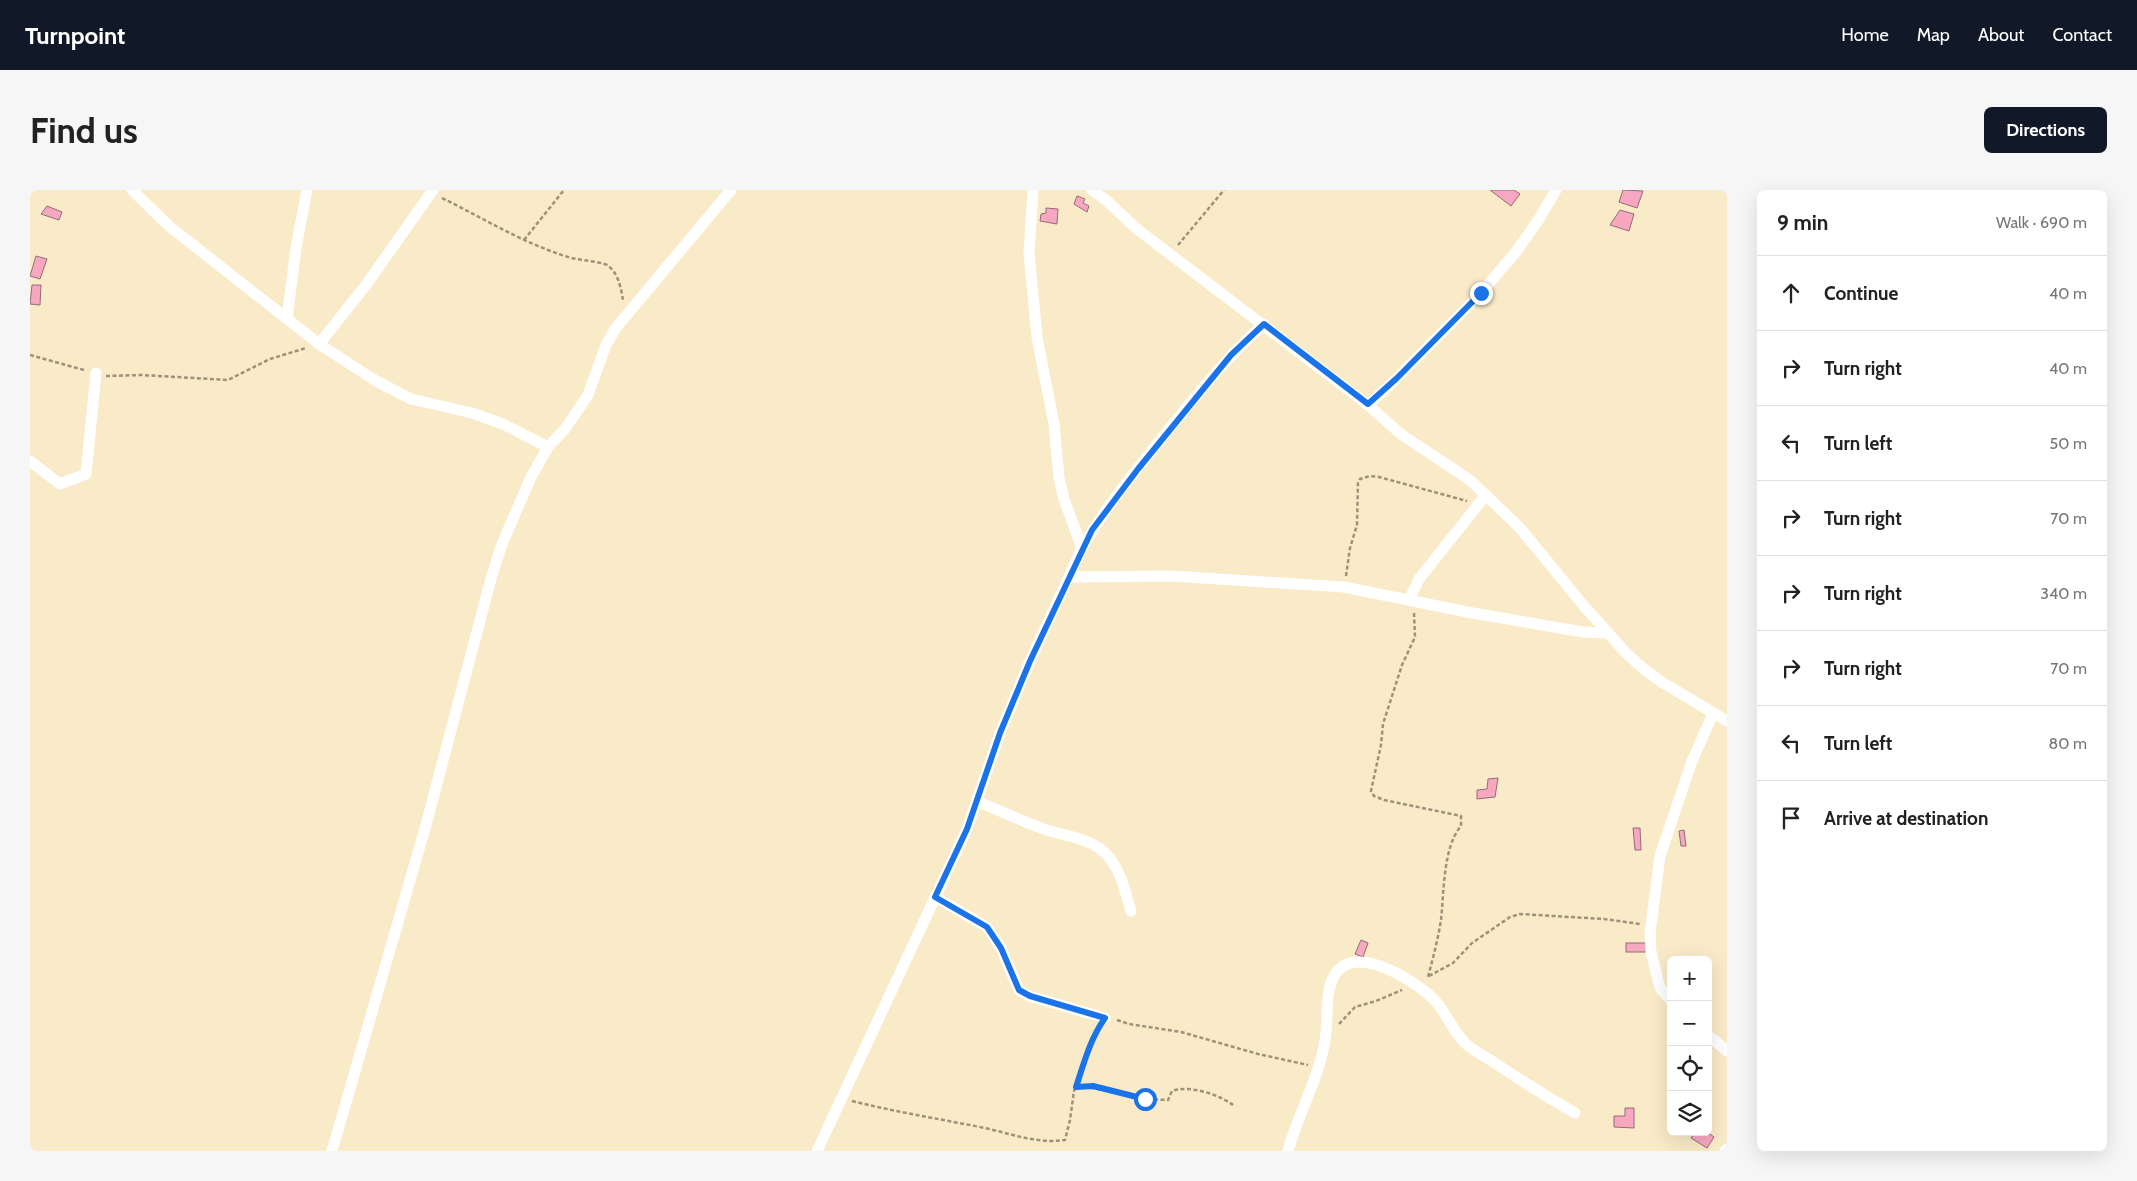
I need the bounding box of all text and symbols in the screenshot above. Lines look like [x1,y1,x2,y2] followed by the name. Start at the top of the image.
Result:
[25,21,125,50] text: Turnpoint
[1841,24,1889,46] text: Home
[1917,24,1950,46] text: Map
[1978,24,2024,46] text: About
[2052,24,2112,46] text: Contact
[1984,107,2107,153] button: Directions
[30,109,138,152] text: Find us
[1777,210,1828,235] text: 9 min
[1996,213,2087,232] text: Walk · 690 m
[1777,279,1805,307] icon: ahead
[1470,282,1493,305] route end
[1824,282,1898,305] text: Continue
[2049,284,2087,303] text: 40 m
[1777,354,1805,382] icon: right
[1824,357,1902,380] text: Turn right
[2049,359,2087,378] text: 40 m
[1777,429,1805,457] icon: left
[1824,432,1892,455] text: Turn left
[2050,434,2087,453] text: 50 m
[1777,504,1805,532] icon: right
[1824,507,1902,530] text: Turn right
[2050,509,2087,528] text: 70 m
[1777,579,1805,607] icon: right
[1824,582,1902,605] text: Turn right
[2040,584,2087,603] text: 340 m
[1777,654,1805,682] icon: right
[1824,657,1902,680] text: Turn right
[2050,659,2087,678] text: 70 m
[1777,729,1805,757] icon: left
[1824,732,1892,755] text: Turn left
[2049,734,2087,753] text: 80 m
[1777,804,1805,832] icon: arrive
[1824,807,1988,830] text: Arrive at destination
[1667,956,1712,1136] map controls
[1667,956,1712,1001] button: +
[1667,1001,1712,1046] button: −
[1667,1046,1712,1091] button: locate
[1134,1088,1157,1111] route start
[1667,1091,1712,1136] button: layers

